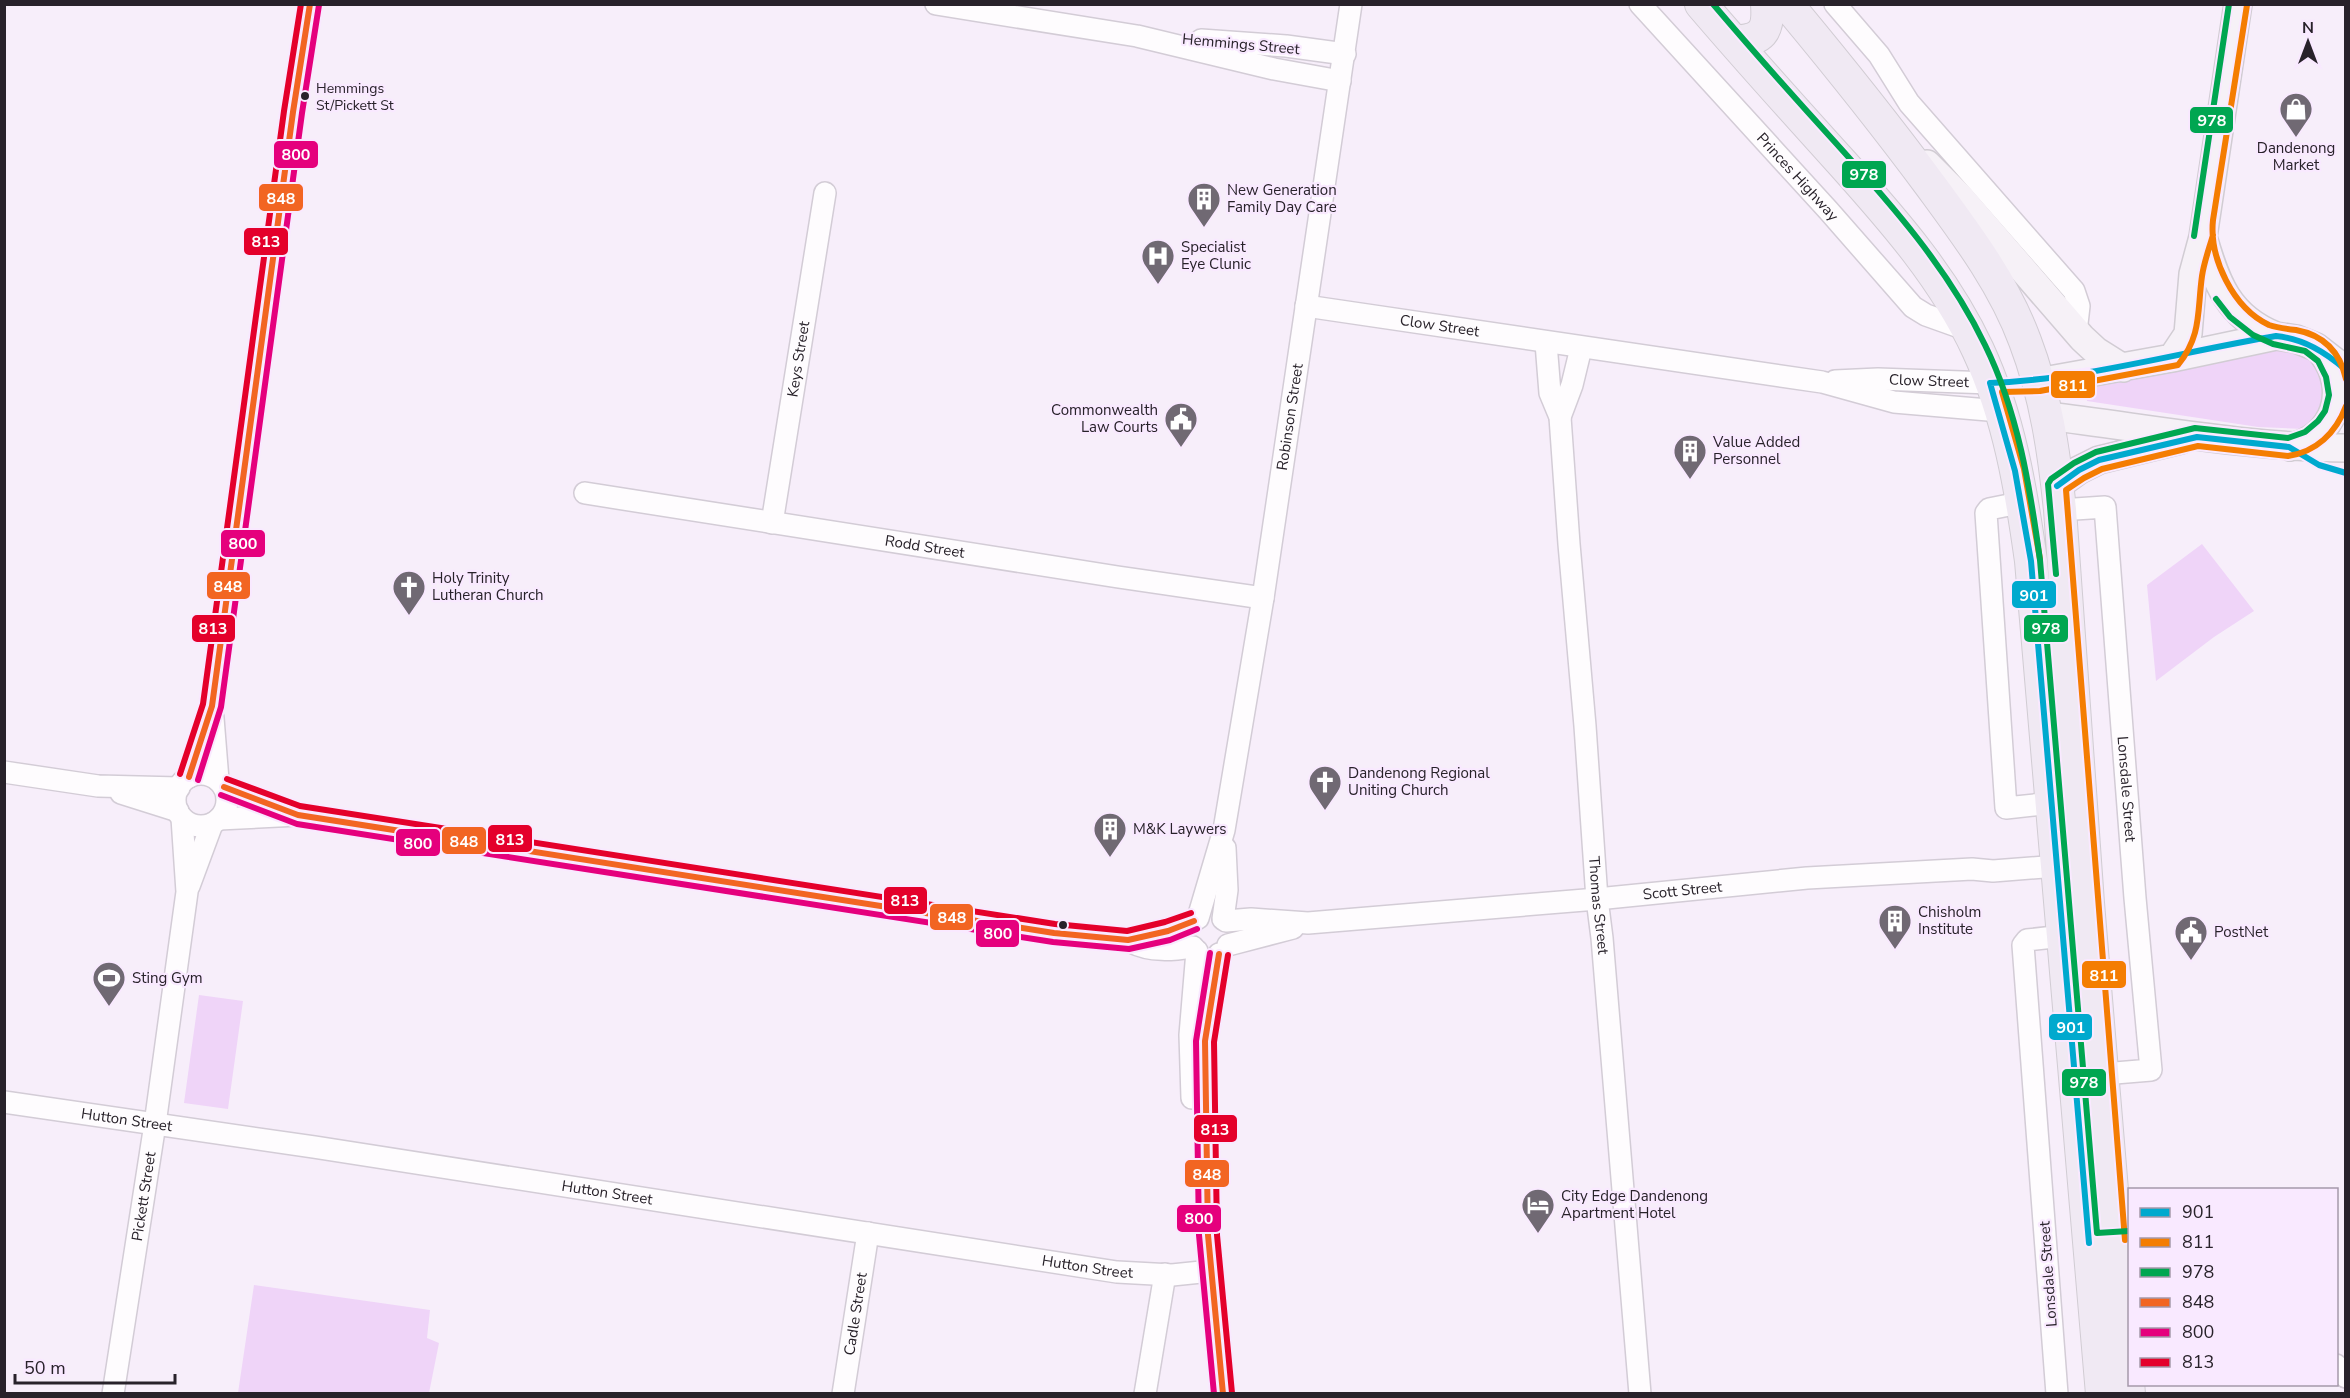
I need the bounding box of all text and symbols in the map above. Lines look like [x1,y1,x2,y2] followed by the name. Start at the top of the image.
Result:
[2278,12,2338,72] north arrow
[2302,17,2314,39] text: N
[1181,29,1301,59] street label: Hemmings Street
[316,79,394,115] place label: Hemmings St/Pickett St
[299,90,311,102] marker: Hemmings St/Pickett St
[2278,91,2314,138] shop icon: Dandenong Market
[2189,106,2234,134] line badge: 978
[2198,110,2226,132] text: 978
[1752,128,1843,225] street label: Princes Highway
[2257,138,2335,175] place label: Dandenong Market
[273,140,319,169] line badge: 800
[282,144,310,166] text: 800
[1841,160,1887,189] line badge: 978
[1850,164,1878,186] text: 978
[1227,180,1337,217] place label: New Generation Family Day Care
[1186,181,1222,228] building icon: New Generation Family Day Care
[258,183,304,212] line badge: 848
[267,188,295,210] text: 848
[243,227,289,256] line badge: 813
[252,231,280,253] text: 813
[1181,237,1251,274] place label: Specialist Eye Clunic
[1140,238,1176,285] hospital icon: Specialist Eye Clunic
[1398,310,1481,342] street label: Clow Street
[782,319,814,399] street label: Keys Street
[1272,361,1308,472] street label: Robinson Street
[1888,369,1970,392] street label: Clow Street
[2050,370,2096,399] line badge: 811
[2059,375,2087,397] text: 811
[1051,400,1158,437] place label: Commonwealth Law Courts
[1163,401,1199,448] public building icon: Commonwealth Law Courts
[1712,432,1800,469] place label: Value Added Personnel
[1672,433,1708,480] building icon: Value Added Personnel
[220,529,266,558] line badge: 800
[883,530,967,563] street label: Rodd Street
[229,533,257,555] text: 800
[432,568,544,605] place label: Holy Trinity Lutheran Church
[391,569,427,616] church icon: Holy Trinity Lutheran Church
[206,571,251,600] line badge: 848
[214,576,242,598] text: 848
[2011,580,2057,609] line badge: 901
[2020,585,2048,607] text: 901
[191,614,236,643] line badge: 813
[2023,614,2069,643] line badge: 978
[199,618,227,640] text: 813
[2032,618,2060,640] text: 978
[2113,735,2141,843] street label: Lonsdale Street
[1348,763,1490,800] place label: Dandenong Regional Uniting Church
[1307,764,1343,811] church icon: Dandenong Regional Uniting Church
[1092,811,1128,858] building icon: M&K Laywers
[1133,819,1226,839] place label: M&K Laywers
[487,824,533,853] line badge: 813
[441,826,487,855] line badge: 848
[395,828,441,857] line badge: 800
[496,829,524,851] text: 813
[450,831,478,853] text: 848
[404,833,432,855] text: 800
[1584,855,1613,956] street label: Thomas Street
[1642,876,1724,904] street label: Scott Street
[883,886,928,915] line badge: 813
[891,890,919,912] text: 813
[1918,902,1981,939] place label: Chisholm Institute
[929,903,974,931] line badge: 848
[1877,903,1913,950] building icon: Chisholm Institute
[938,907,966,929] text: 848
[2173,914,2209,961] public building icon: PostNet
[975,919,1020,948] line badge: 800
[1057,919,1069,931] unlabelled marker
[2214,922,2269,942] place label: PostNet
[984,923,1012,945] text: 800
[91,960,127,1007] sports icon: Sting Gym
[2081,960,2127,989] line badge: 811
[2090,965,2118,987] text: 811
[132,968,203,988] place label: Sting Gym
[2048,1013,2093,1041] line badge: 901
[2057,1017,2085,1039] text: 901
[2061,1068,2107,1097] line badge: 978
[2070,1072,2098,1094] text: 978
[80,1103,174,1136] street label: Hutton Street
[1193,1114,1238,1143] line badge: 813
[1201,1119,1229,1141] text: 813
[127,1149,161,1243] street label: Pickett Street
[1184,1159,1230,1188] line badge: 848
[1193,1164,1221,1186] text: 848
[560,1176,655,1210] street label: Hutton Street
[1561,1186,1708,1223] place label: City Edge Dandenong Apartment Hotel
[1520,1187,1556,1234] hotel icon: City Edge Dandenong Apartment Hotel
[2128,1188,2338,1386] legend
[2182,1200,2214,1224] text: 901
[1176,1204,1222,1233] line badge: 800
[1185,1208,1213,1230] text: 800
[2034,1220,2062,1328] street label: Lonsdale Street
[2182,1230,2214,1254] text: 811
[1041,1250,1134,1283] street label: Hutton Street
[2182,1260,2214,1284] text: 978
[839,1270,872,1357] street label: Cadle Street
[2182,1290,2214,1314] text: 848
[2182,1320,2214,1344] text: 800
[15,1347,176,1385] scale bar
[2182,1350,2214,1374] text: 813
[24,1356,66,1380] text: 50 m

